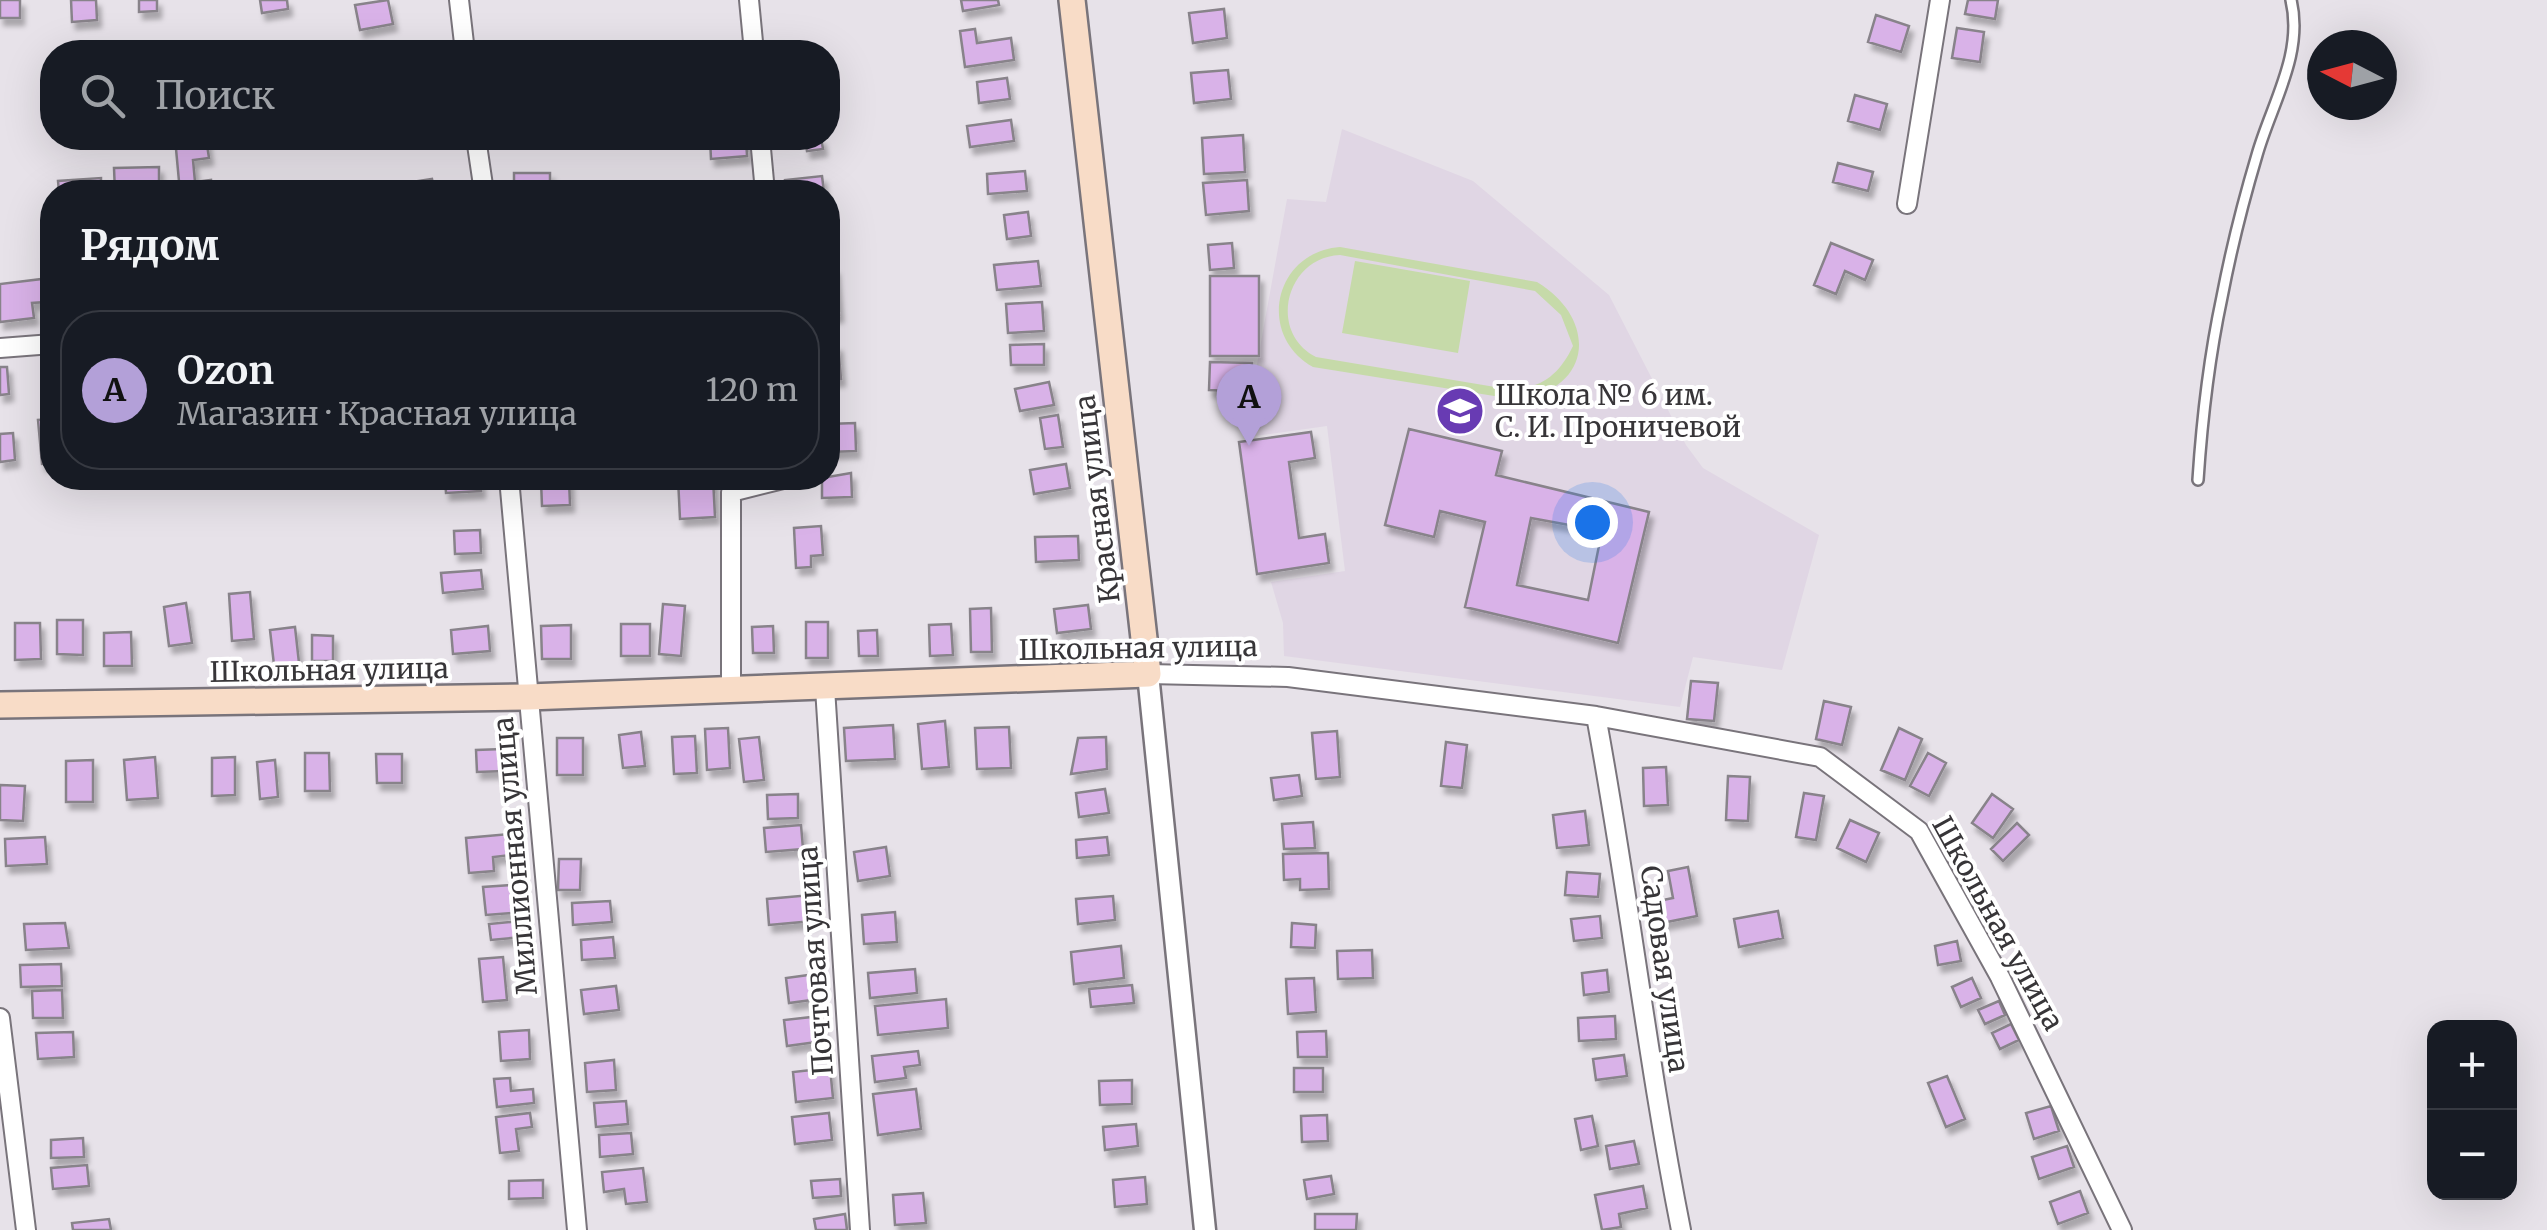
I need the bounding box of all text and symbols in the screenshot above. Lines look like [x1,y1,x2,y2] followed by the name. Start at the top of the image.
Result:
[2307,30,2397,120] north arrow
[40,40,840,150] search box
[75,68,130,123] icon: search
[155,72,275,119] text: Поиск
[80,219,220,271] text: Рядом
[177,347,274,394] text: Ozon
[1216,364,1282,446] pin: A
[103,370,126,410] text: A
[706,370,798,410] text: 120 m
[1495,377,1741,445] place label: Школа № 6 им. С. И. Проничевой
[1434,385,1486,437] school or university icon: Школа № 6 им. С. И. Проничевой
[1066,393,1128,605] street label: Красная улица
[177,394,577,434] text: Магазин · Красная улица
[1567,497,1618,548] your location
[1018,628,1258,668] street label: Школьная улица
[209,650,449,690] street label: Школьная улица
[485,716,545,996] street label: Миллионная улица
[1924,810,2072,1036] street label: Школьная улица
[789,845,841,1077] street label: Почтовая улица
[1633,863,1697,1075] street label: Садовая улица
[2427,1020,2517,1200] map controls
[2427,1020,2517,1110] button: +
[2427,1110,2517,1200] button: −

